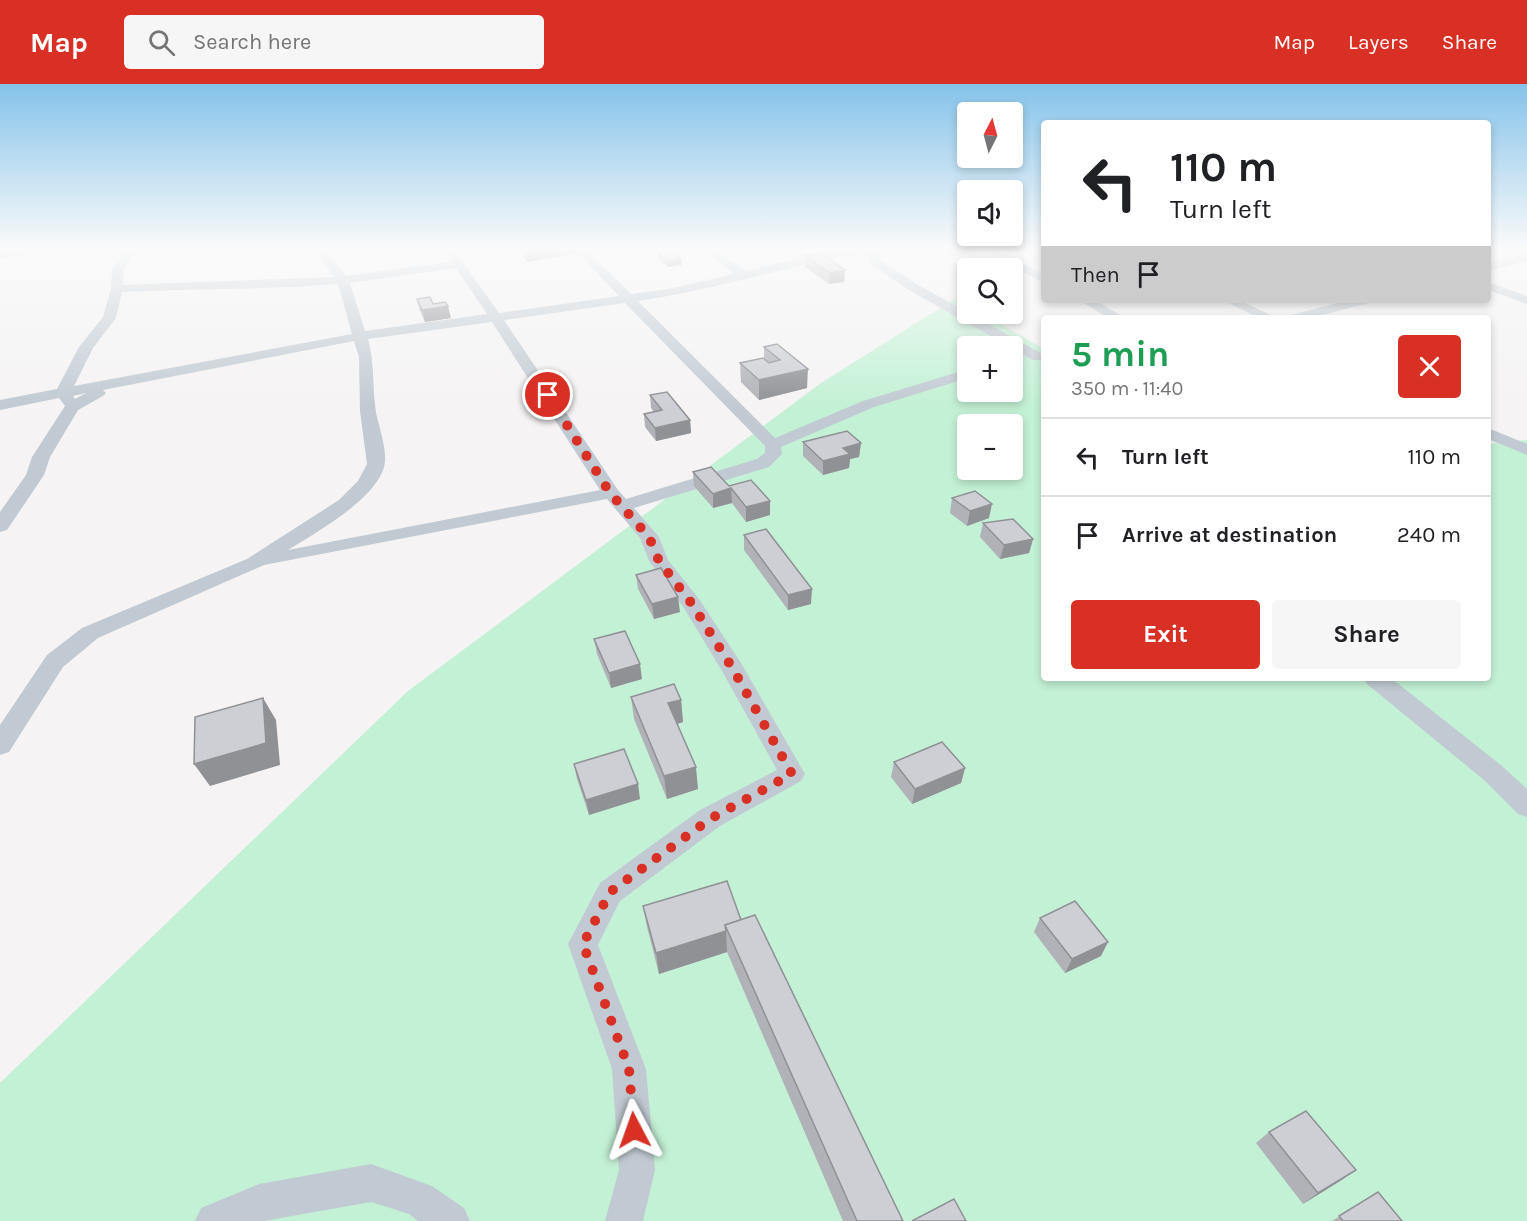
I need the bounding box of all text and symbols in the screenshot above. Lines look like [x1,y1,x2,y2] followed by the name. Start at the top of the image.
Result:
[124,15,544,69] search box
[30,26,88,59] text: Map
[145,26,178,59] icon: search
[193,29,311,55] text: Search here
[1273,30,1315,54] text: Map
[1348,30,1409,54] text: Layers
[1442,30,1497,54] text: Share
[957,102,1023,168] north arrow
[957,102,1023,480] map controls
[1170,142,1277,192] text: 110 m
[1071,144,1149,222] icon: left
[957,180,1023,246] button: sound
[1170,193,1271,225] text: Turn left
[957,258,1023,324] button: search
[1132,258,1165,291] icon: arrive
[1071,262,1120,288] text: Then
[1071,333,1169,375] text: 5 min
[1398,335,1461,398] button: close
[957,336,1023,402] button: +
[522,369,573,420] pin
[1071,377,1183,400] text: 350 m · 11:40
[531,378,564,411] icon: arrive
[957,414,1023,480] button: −
[1071,441,1104,474] icon: left
[1122,444,1209,470] text: Turn left
[1408,444,1461,470] text: 110 m
[1071,519,1104,552] icon: arrive
[1122,522,1337,548] text: Arrive at destination
[1397,522,1461,548] text: 240 m
[1071,600,1260,669] button: Exit
[1272,600,1461,669] button: Share
[602,1098,666,1162] position arrow

